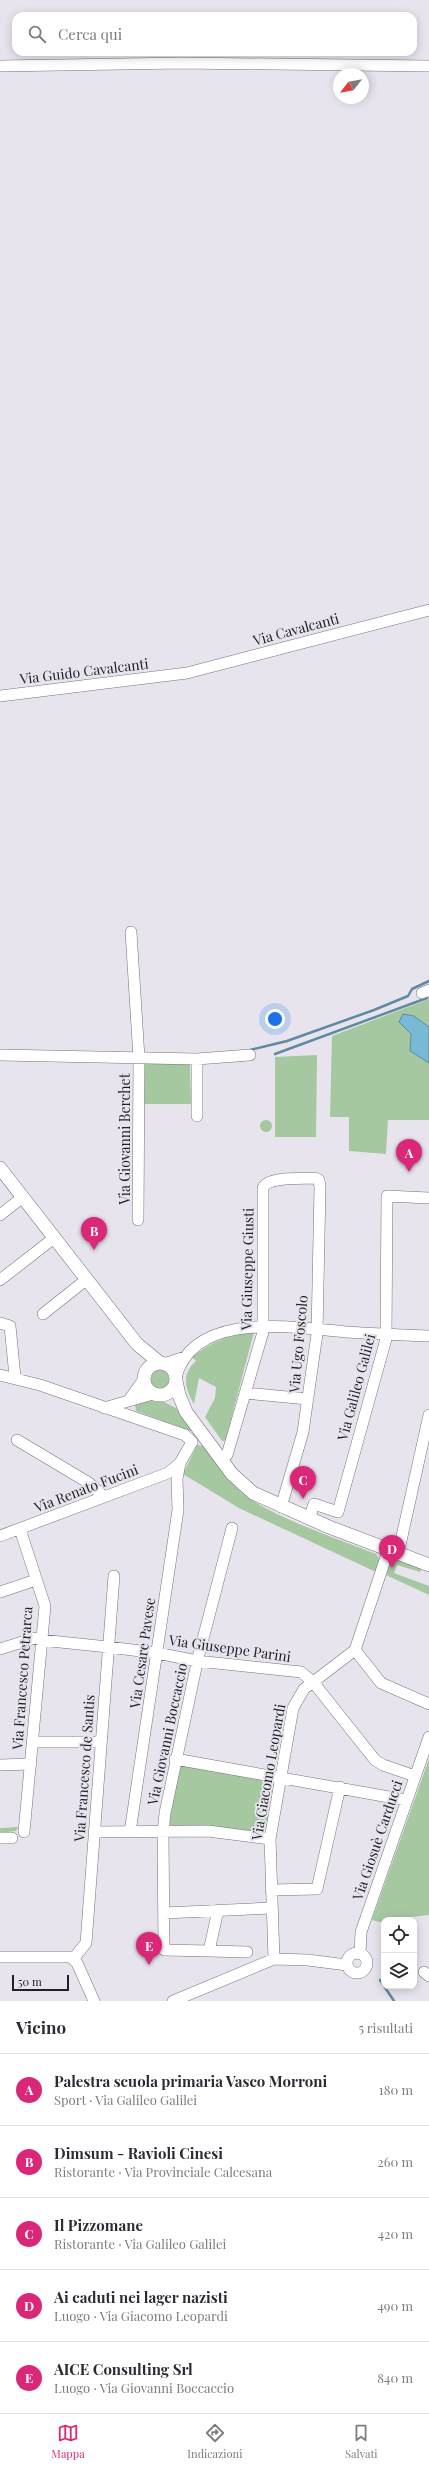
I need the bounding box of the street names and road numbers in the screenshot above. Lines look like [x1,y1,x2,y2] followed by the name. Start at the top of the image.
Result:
[250,608,341,650] street label: Via Cavalcanti
[18,654,149,688] street label: Via Guido Cavalcanti
[115,1072,134,1206] street label: Via Giovanni Berchet
[236,1208,258,1331] street label: Via Giuseppe Giusti
[284,1294,312,1395] street label: Via Ugo Foscolo
[332,1332,379,1443] street label: Via Galileo Galilei
[30,1459,141,1517] street label: Via Renato Fucini
[125,1597,159,1710] street label: Via Cesare Pavese
[7,1606,36,1751] street label: Via Francesco Petrarca
[167,1630,292,1666] street label: Via Giuseppe Parini
[142,1661,191,1808] street label: Via Giovanni Boccaccio
[69,1694,99,1843] street label: Via Francesco de Santis
[246,1702,289,1843] street label: Via Giacomo Leopardi
[347,1777,406,1904] street label: Via Giosuè Carducci

